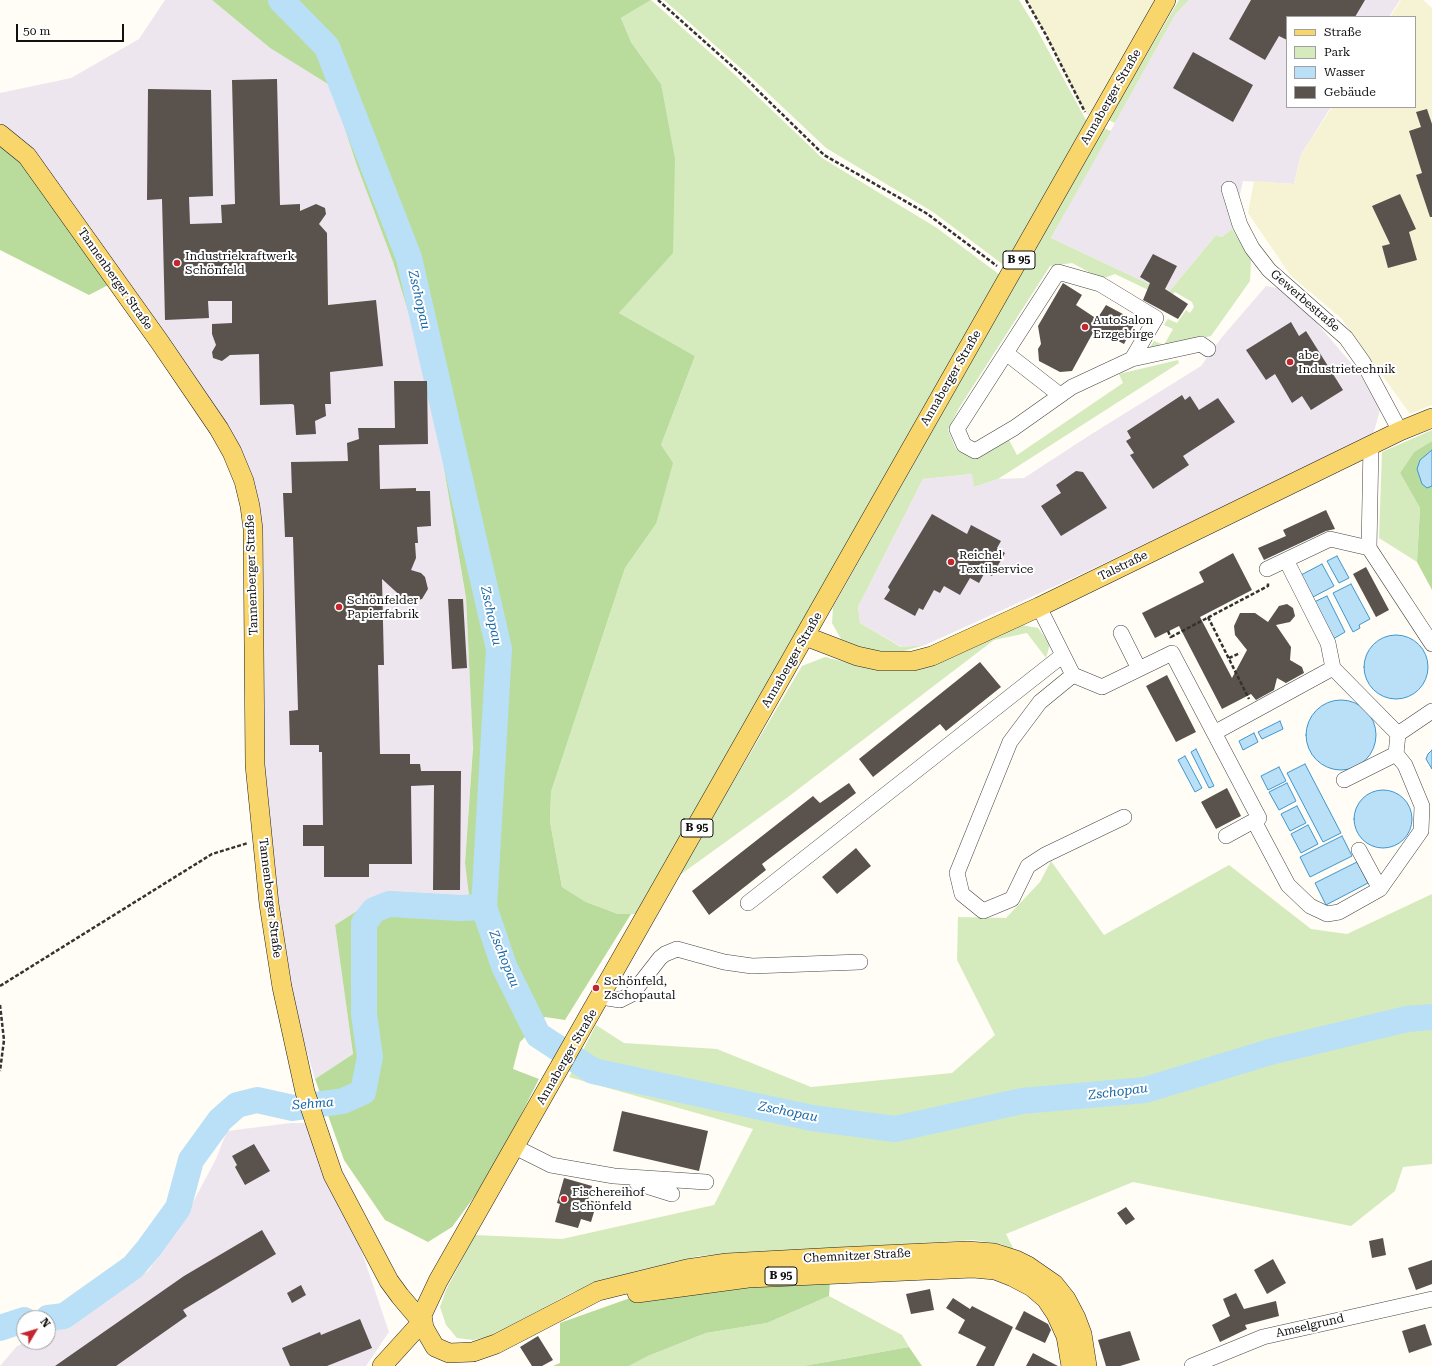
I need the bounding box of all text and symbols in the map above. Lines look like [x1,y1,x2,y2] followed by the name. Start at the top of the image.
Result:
[18,16,126,42] scale bar
[1286,16,1416,108] legend
[23,24,50,38] text: 50 m
[1324,25,1361,39] text: Straße
[1324,45,1350,59] text: Park
[1078,47,1144,147] street label: Annaberger Straße
[1324,65,1365,79] text: Wasser
[1324,85,1376,99] text: Gebäude
[74,225,156,333] street label: Tannenberger Straße
[185,249,295,277] place label: Industriekraftwerk Schönfeld
[1003,251,1035,269] road number: B 95
[172,258,182,268] marker: Industriekraftwerk Schönfeld
[1267,267,1343,335] street label: Gewerbestraße
[405,269,433,331] water label: Zschopau
[1093,313,1154,341] place label: AutoSalon Erzgebirge
[1080,322,1090,332] marker: AutoSalon Erzgebirge
[918,328,984,428] street label: Annaberger Straße
[1298,348,1396,376] place label: abe Industrietechnik
[1285,357,1295,367] marker: abe Industrietechnik
[243,514,261,636] street label: Tannenberger Straße
[959,548,1033,576] place label: Reichel Textilservice
[1096,548,1150,584] street label: Talstraße
[946,557,956,567] marker: Reichel Textilservice
[477,585,505,647] water label: Zschopau
[347,593,419,621] place label: Schönfelder Papierfabrik
[334,602,344,612] marker: Schönfelder Papierfabrik
[759,610,825,710] street label: Annaberger Straße
[681,819,713,837] road number: B 95
[255,837,285,959] street label: Tannenberger Straße
[486,928,522,990] water label: Zschopau
[604,974,675,1002] place label: Schönfeld, Zschopautal
[591,983,601,993] marker: Schönfeld, Zschopautal
[534,1007,600,1107] street label: Annaberger Straße
[1087,1081,1149,1103] water label: Zschopau
[292,1094,334,1114] water label: Sehma
[757,1099,819,1125] water label: Zschopau
[572,1185,645,1213] place label: Fischereihof Schönfeld
[559,1194,569,1204] marker: Fischereihof Schönfeld
[803,1246,911,1266] street label: Chemnitzer Straße
[765,1267,797,1285] road number: B 95
[16,1310,56,1350] north arrow
[1274,1311,1346,1341] street label: Amselgrund
[37,1316,53,1330] text: N

